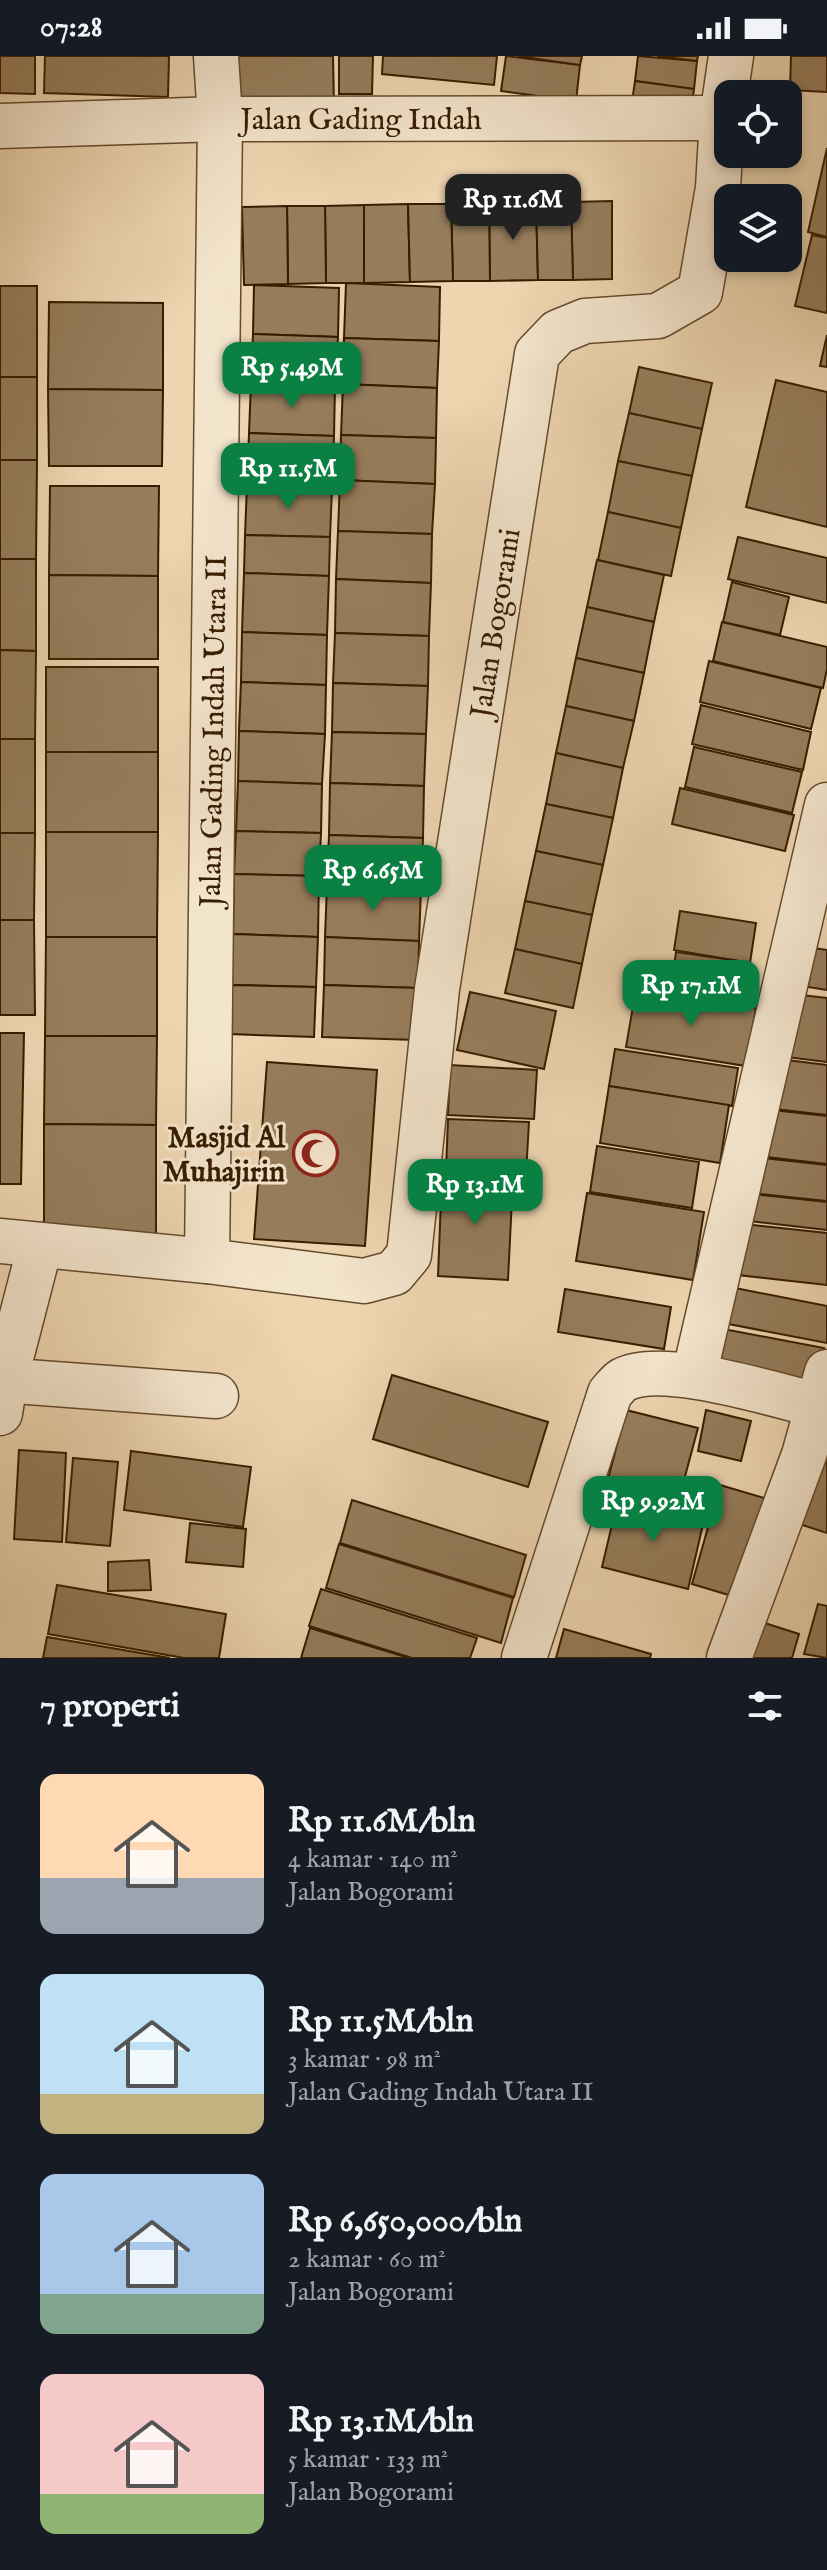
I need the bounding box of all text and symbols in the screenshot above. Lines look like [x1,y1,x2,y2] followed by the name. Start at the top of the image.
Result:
[40,9,103,47] text: 07:28
[714,80,802,272] map controls
[714,80,802,168] button: locate
[237,102,482,140] street label: Jalan Gading Indah
[430,174,596,242] pin: Rp 11.6M
[463,183,563,216] text: Rp 11.6M
[714,184,802,272] button: layers
[209,342,375,410] pin: Rp 5.49M
[240,351,344,384] text: Rp 5.49M
[205,443,371,511] pin: Rp 11.5M
[239,452,337,485] text: Rp 11.5M
[463,526,531,724] street label: Jalan Bogorami
[193,554,237,911] street label: Jalan Gading Indah Utara II
[290,845,456,913] pin: Rp 6.65M
[323,854,423,887] text: Rp 6.65M
[608,960,774,1028] pin: Rp 17.1M
[641,969,741,1002] text: Rp 17.1M
[162,1120,286,1192] place label: Masjid Al Muhajirin
[292,1130,340,1178] mosque icon: Masjid Al Muhajirin
[392,1159,558,1227] pin: Rp 13.1M
[426,1168,524,1201] text: Rp 13.1M
[570,1476,736,1544] pin: Rp 9.92M
[601,1485,705,1518] text: Rp 9.92M
[743,1684,787,1728] icon: filters
[40,1685,180,1728] text: 7 properti
[288,1800,476,1843] text: Rp 11.6M/bln
[104,1806,200,1902] icon: home
[288,1843,458,1876] text: 4 kamar · 140 m²
[288,1876,454,1909] text: Jalan Bogorami
[288,2000,474,2043] text: Rp 11.5M/bln
[104,2006,200,2102] icon: home
[288,2043,441,2076] text: 3 kamar · 98 m²
[288,2076,593,2109] text: Jalan Gading Indah Utara II
[288,2200,522,2243] text: Rp 6,650,000/bln
[104,2206,200,2302] icon: home
[288,2243,446,2276] text: 2 kamar · 60 m²
[288,2276,454,2309] text: Jalan Bogorami
[288,2400,474,2443] text: Rp 13.1M/bln
[104,2406,200,2502] icon: home
[288,2443,448,2476] text: 5 kamar · 133 m²
[288,2476,454,2509] text: Jalan Bogorami

